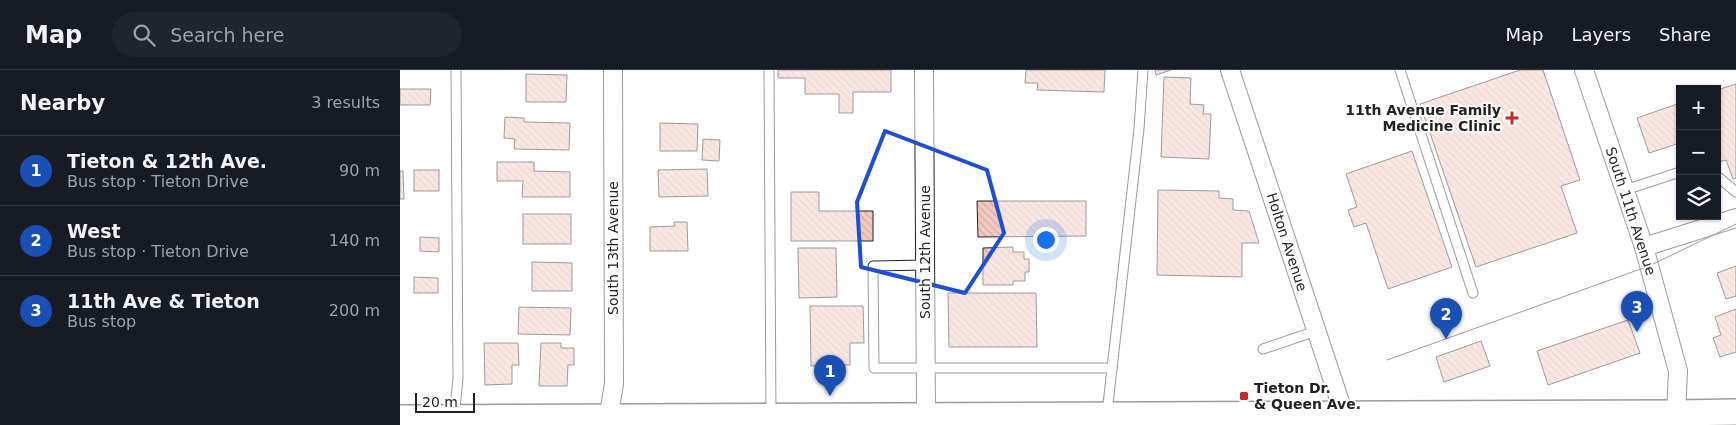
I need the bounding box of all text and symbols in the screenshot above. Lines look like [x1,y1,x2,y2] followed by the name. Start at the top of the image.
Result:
[112,12,462,57] search box
[25,21,82,49] text: Map
[130,21,158,49] icon: search
[170,24,284,46] text: Search here
[1505,24,1543,45] text: Map
[1571,24,1631,45] text: Layers
[1659,24,1711,45] text: Share
[1676,85,1721,220] map controls
[1676,85,1721,130] button: +
[20,91,105,115] text: Nearby
[311,93,380,112] text: 3 results
[1345,102,1501,134] place label: 11th Avenue Family Medicine Clinic
[1505,111,1519,125] marker: 11th Avenue Family Medicine Clinic
[1676,130,1721,175] button: −
[1603,145,1659,277] street label: South 11th Avenue
[67,150,267,172] text: Tieton & 12th Ave.
[30,161,42,180] text: 1
[339,161,380,180] text: 90 m
[67,172,249,191] text: Bus stop · Tieton Drive
[1676,175,1721,220] button: layers
[605,181,621,315] street label: South 13th Avenue
[917,185,933,319] street label: South 12th Avenue
[1264,191,1310,293] street label: Holton Avenue
[67,220,121,242] text: West
[1033,227,1059,253] your location
[30,231,42,250] text: 2
[329,231,380,250] text: 140 m
[67,242,249,261] text: Bus stop · Tieton Drive
[67,290,260,312] text: 11th Ave & Tieton
[1621,291,1653,332] pin: 3
[1430,298,1462,339] pin: 2
[30,301,42,320] text: 3
[329,301,380,320] text: 200 m
[67,312,136,331] text: Bus stop
[814,355,846,396] pin: 1
[1254,380,1361,412] place label: Tieton Dr. & Queen Ave.
[415,390,475,413] scale bar
[1238,390,1250,402] marker: Tieton Dr. & Queen Ave.
[422,394,458,410] text: 20 m

